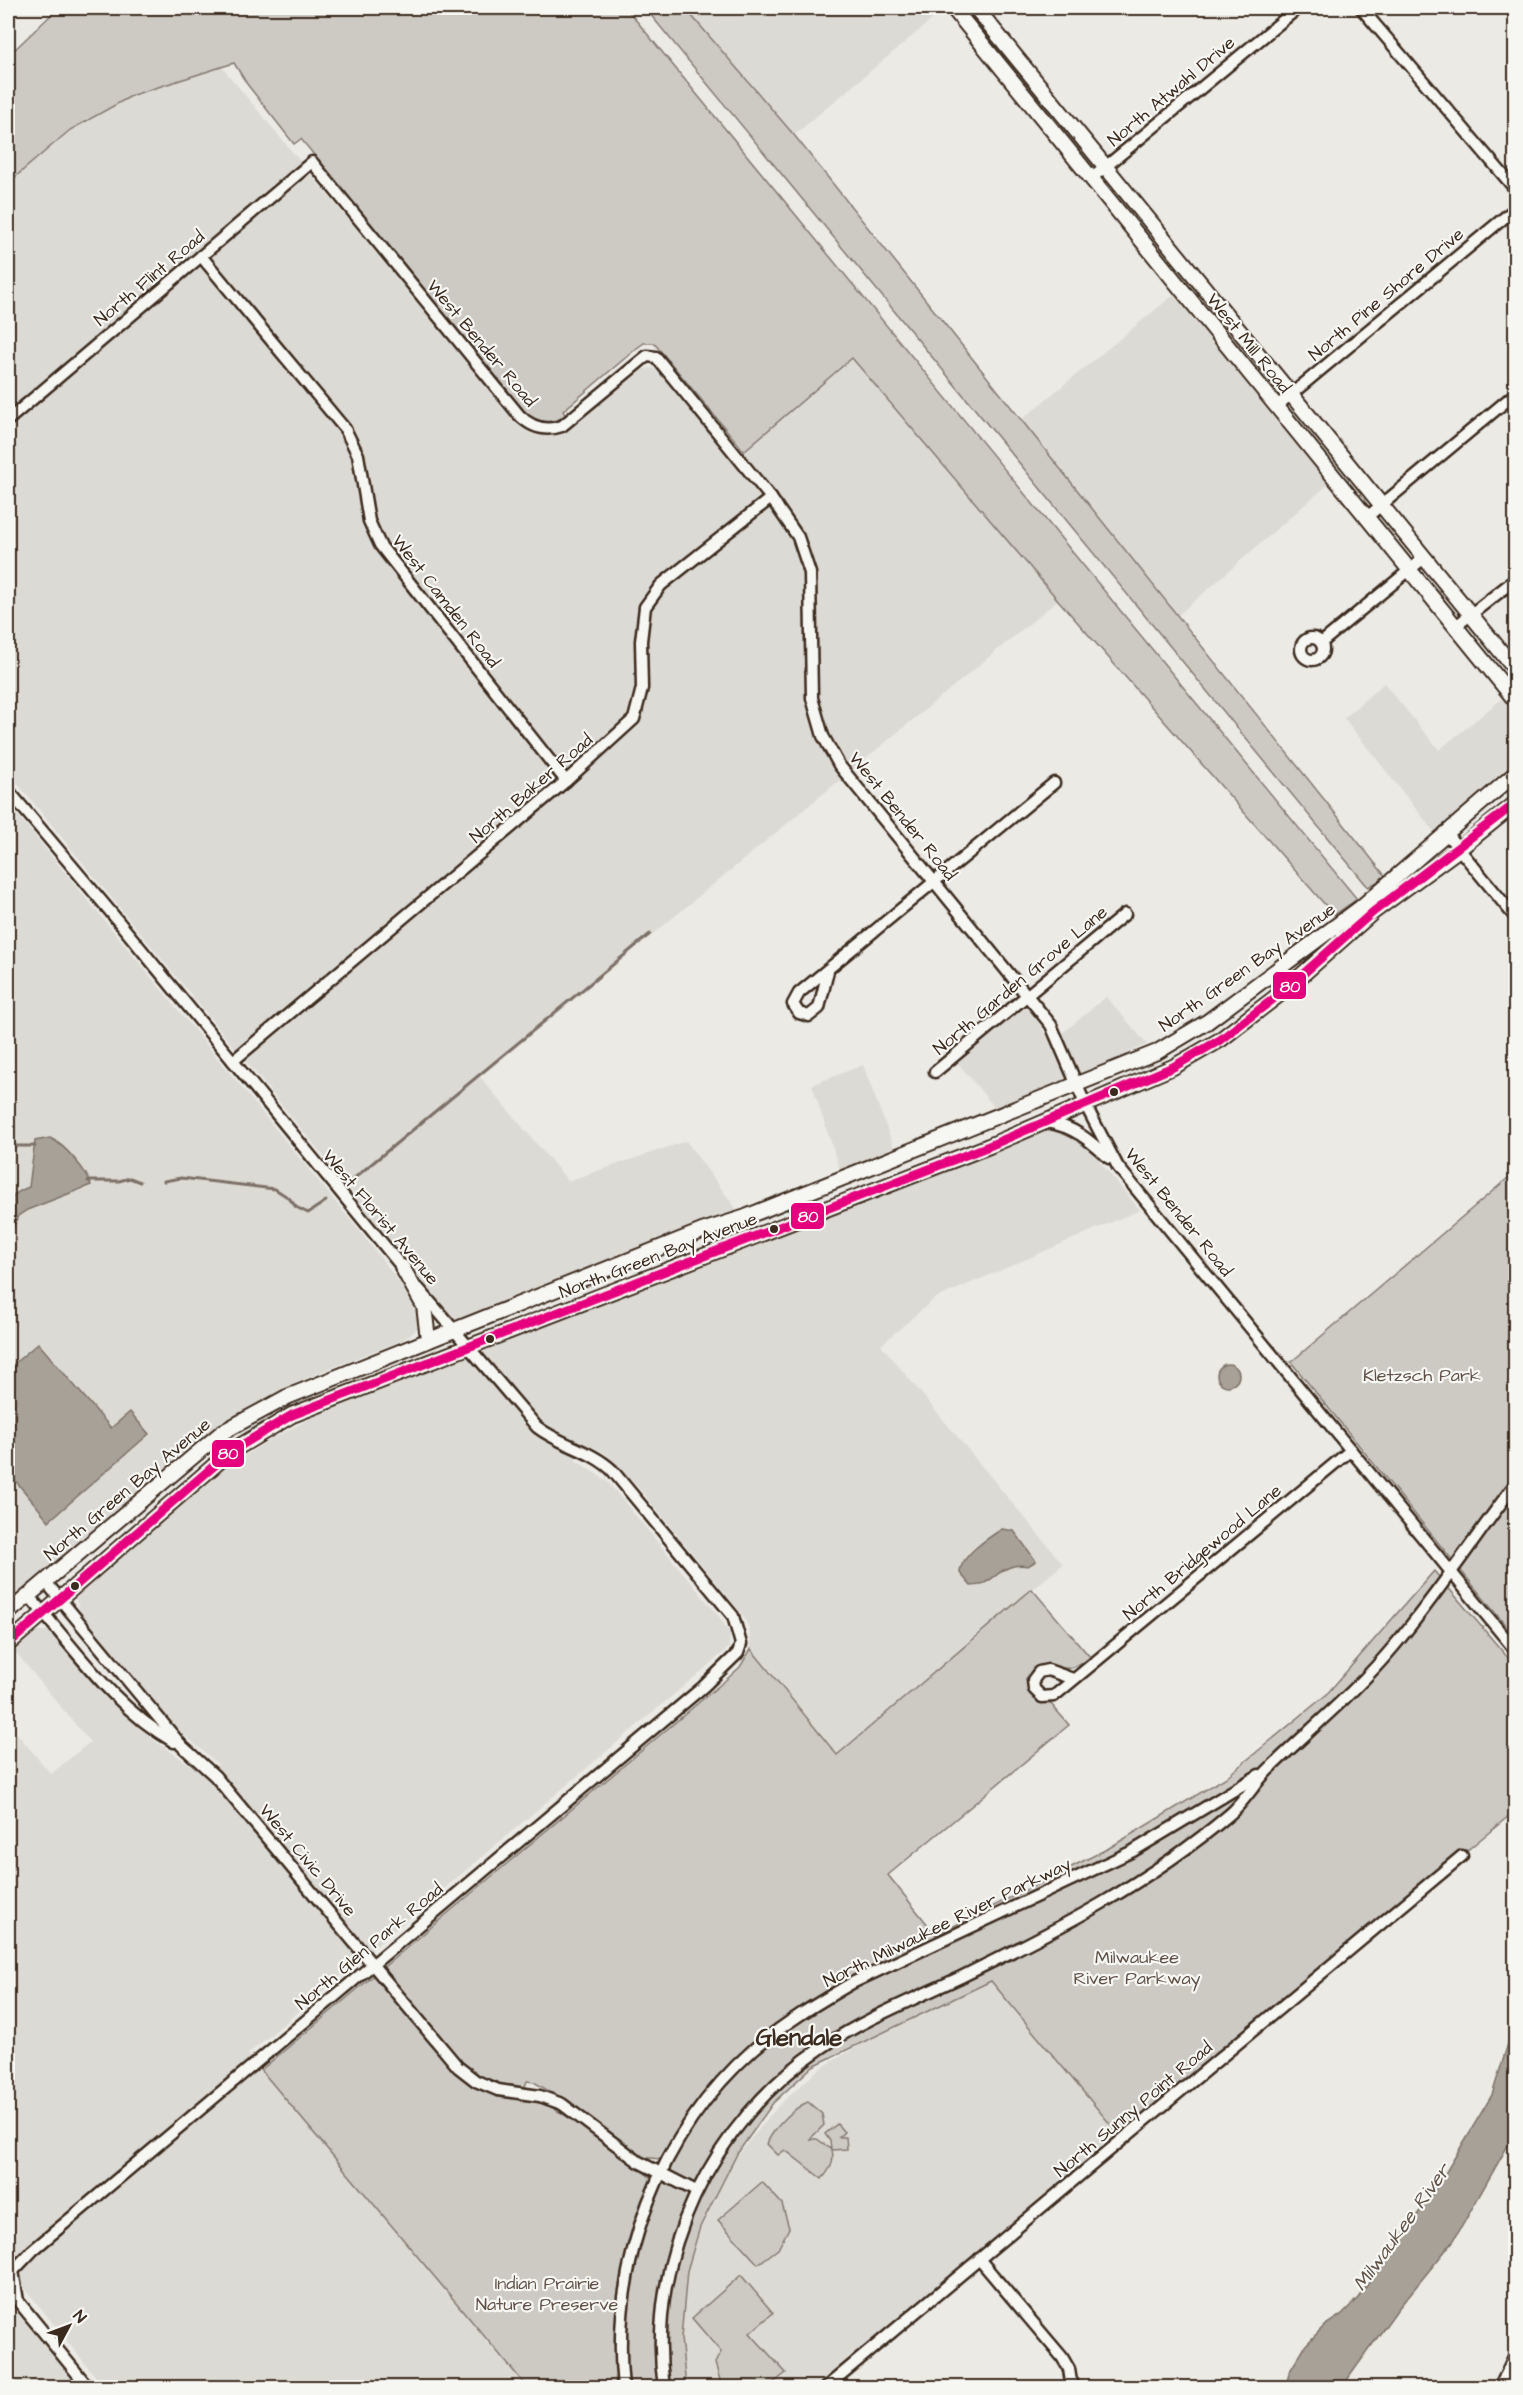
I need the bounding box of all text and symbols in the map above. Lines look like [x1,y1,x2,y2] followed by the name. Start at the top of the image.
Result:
[1102,30,1241,152] street label: North Atwahl Drive
[1303,222,1470,367] street label: North Pine Shore Drive
[89,225,210,332] street label: North Flint Road
[421,274,542,412] street label: West Bender Road
[1201,288,1297,399] street label: West Mill Road
[386,530,506,673] street label: West Camden Road
[464,728,598,849] street label: North Baker Road
[843,747,962,886] street label: West Bender Road
[1154,897,1341,1039] street label: North Green Bay Avenue
[928,900,1113,1061] street label: North Garden Grove Lane
[1272,971,1307,1000] line badge: 80
[1280,976,1300,998] text: 80
[1108,1086,1120,1098] unlabelled marker
[1119,1143,1238,1282] street label: West Bender Road
[316,1144,445,1291] street label: West Florist Avenue
[790,1202,825,1230] line badge: 80
[556,1206,761,1306] street label: North Green Bay Avenue
[798,1206,818,1228] text: 80
[768,1223,780,1235] unlabelled marker
[484,1333,496,1345] unlabelled marker
[1363,1363,1481,1388] park label: Kletzsch Park
[39,1412,217,1567] street label: North Green Bay Avenue
[211,1439,245,1468] line badge: 80
[218,1443,238,1465] text: 80
[1118,1478,1288,1627] street label: North Bridgewood Lane
[69,1580,81,1592] unlabelled marker
[253,1799,362,1922] street label: West Civic Drive
[819,1851,1076,1994] street label: North Milwaukee River Parkway
[290,1877,449,2016] street label: North Glen Park Road
[1074,1945,1201,1992] park label: Milwaukee River Parkway
[756,2021,842,2055] district label: Glendale
[1049,2036,1218,2184] street label: North Sunny Point Road
[1346,2157,1459,2297] water label: Milwaukee River
[476,2271,619,2317] park label: Indian Prairie Nature Preserve
[39,2296,99,2356] north arrow
[68,2306,91,2328] text: N

